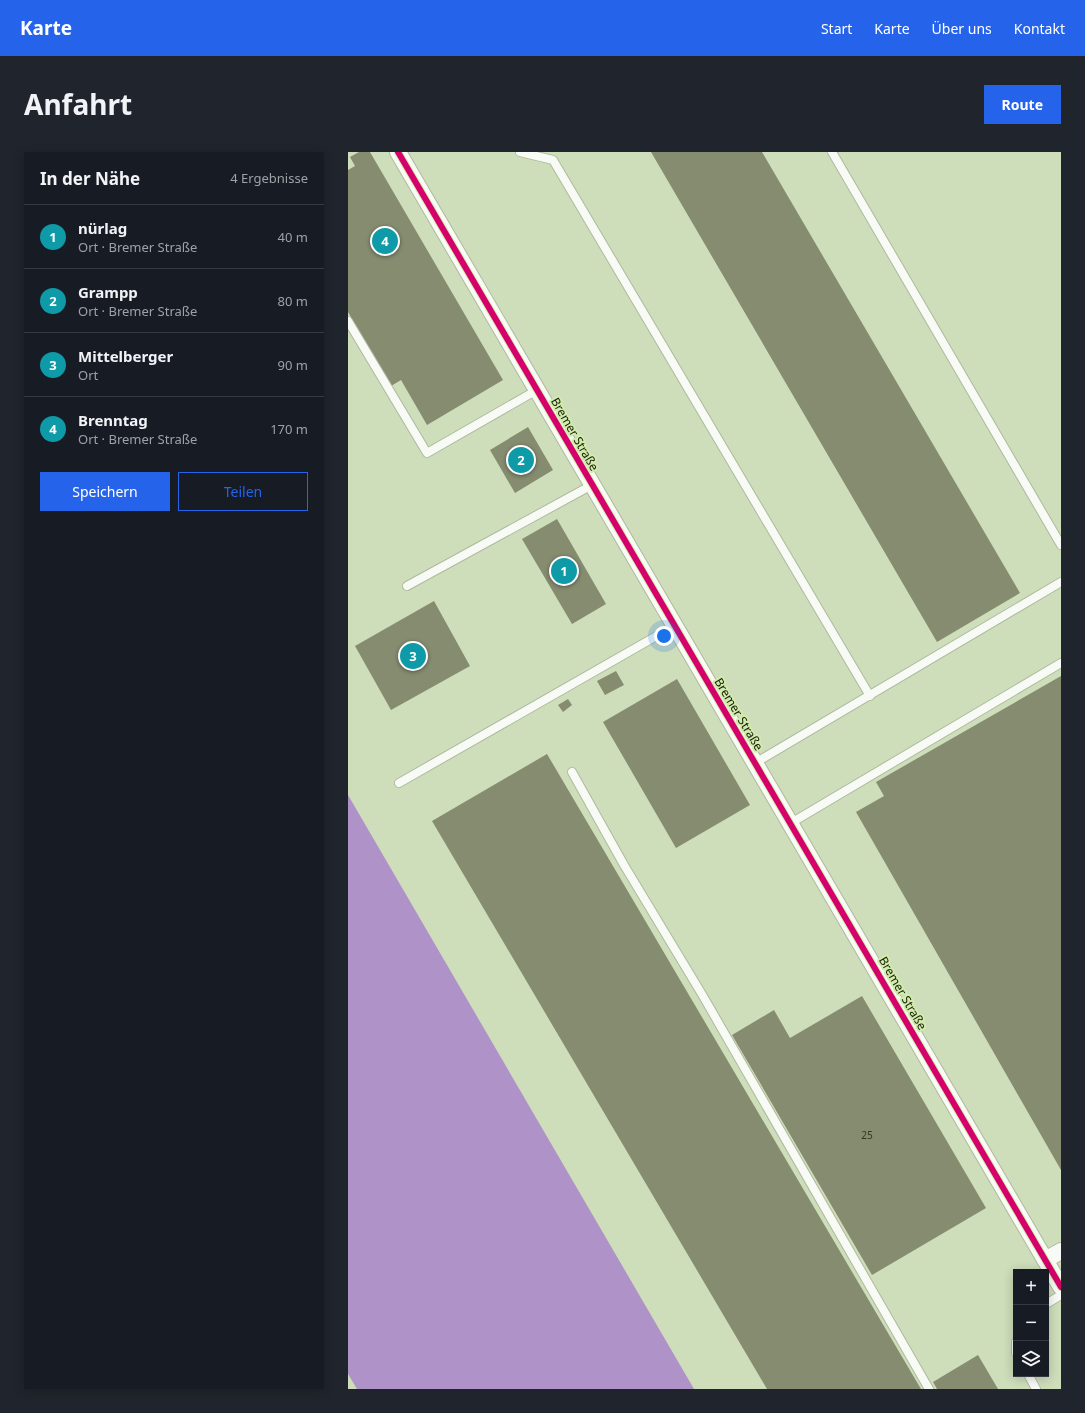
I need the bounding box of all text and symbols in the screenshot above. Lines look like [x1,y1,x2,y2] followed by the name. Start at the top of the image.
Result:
[20,15,72,41] text: Karte
[821,19,852,38] text: Start
[874,19,910,38] text: Karte
[932,19,992,38] text: Über uns
[1014,19,1065,38] text: Kontakt
[24,85,132,123] text: Anfahrt
[984,85,1061,124] button: Route
[40,167,140,190] text: In der Nähe
[230,169,308,187] text: 4 Ergebnisse
[78,218,127,238] text: nürlag
[372,226,398,256] pin: 4
[49,228,57,246] text: 1
[278,228,308,246] text: 40 m
[78,238,197,256] text: Ort · Bremer Straße
[78,282,138,302] text: Grampp
[49,292,57,310] text: 2
[278,292,308,310] text: 80 m
[78,302,197,320] text: Ort · Bremer Straße
[78,346,173,366] text: Mittelberger
[49,356,57,374] text: 3
[278,356,308,374] text: 90 m
[78,366,98,384] text: Ort
[547,394,603,474] street label: Bremer Straße
[78,410,148,430] text: Brenntag
[49,420,57,438] text: 4
[270,420,308,438] text: 170 m
[78,430,197,448] text: Ort · Bremer Straße
[508,445,534,475] pin: 2
[40,472,170,511] button: Speichern
[178,472,308,511] button: Teilen
[551,556,577,586] pin: 1
[654,626,674,646] your location
[400,641,426,671] pin: 3
[711,674,768,754] street label: Bremer Straße
[875,953,931,1033] street label: Bremer Straße
[861,1128,873,1142] house number: 25
[1013,1269,1049,1377] map controls
[1013,1269,1049,1305] button: +
[1013,1305,1049,1341] button: −
[1013,1341,1049,1377] button: layers

